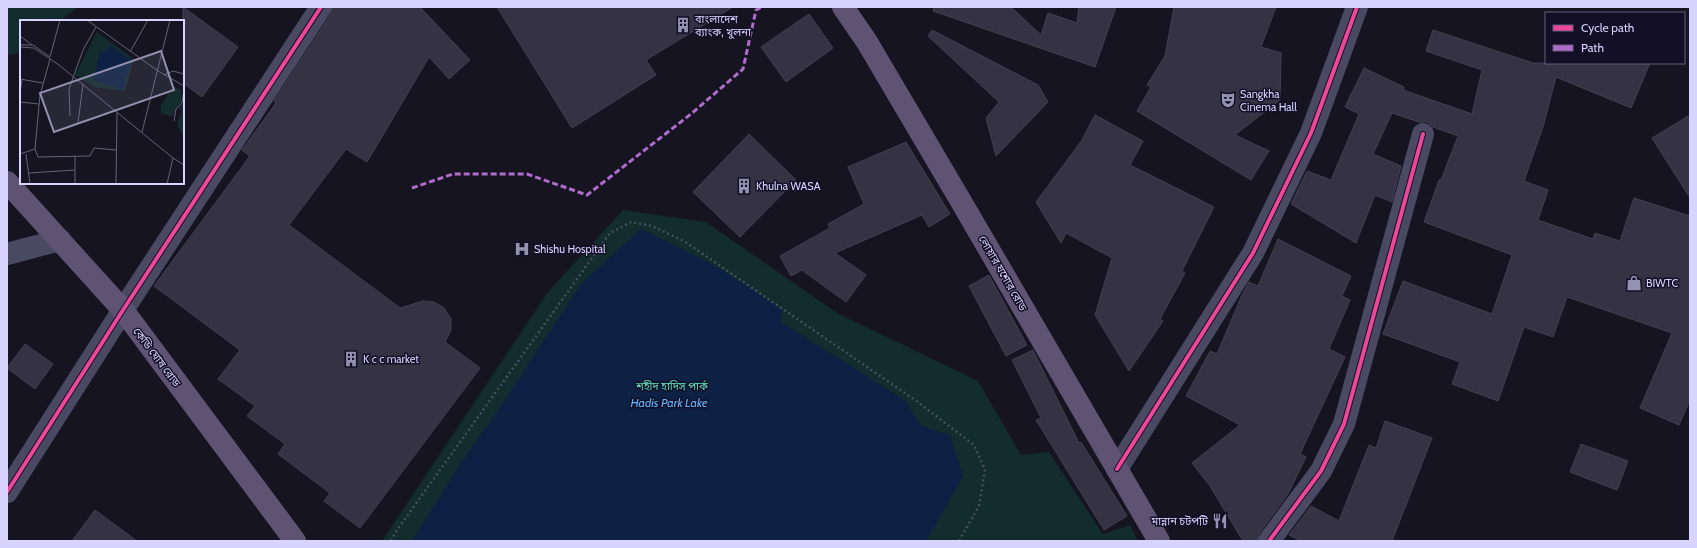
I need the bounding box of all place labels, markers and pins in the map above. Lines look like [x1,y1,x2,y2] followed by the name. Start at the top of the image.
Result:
[694,12,752,39] place label: বাংলাদেশ ব্যাংক, খুলনা
[674,16,692,34] building icon: বাংলাদেশ ব্যাংক, খুলনা
[1240,87,1297,114] place label: Sangkha Cinema Hall
[1219,91,1237,109] theatre icon: Sangkha Cinema Hall
[735,177,753,195] building icon: Khulna WASA
[756,179,821,193] place label: Khulna WASA
[513,240,531,258] hospital icon: Shishu Hospital
[534,242,606,256] place label: Shishu Hospital
[1625,274,1643,292] shop icon: BIWTC
[1646,276,1678,290] place label: BIWTC
[342,350,360,368] building icon: K c c market
[363,352,419,366] place label: K c c market
[1211,512,1229,530] restaurant icon: মান্নান চটপটি
[1150,514,1209,528] place label: মান্নান চটপটি

